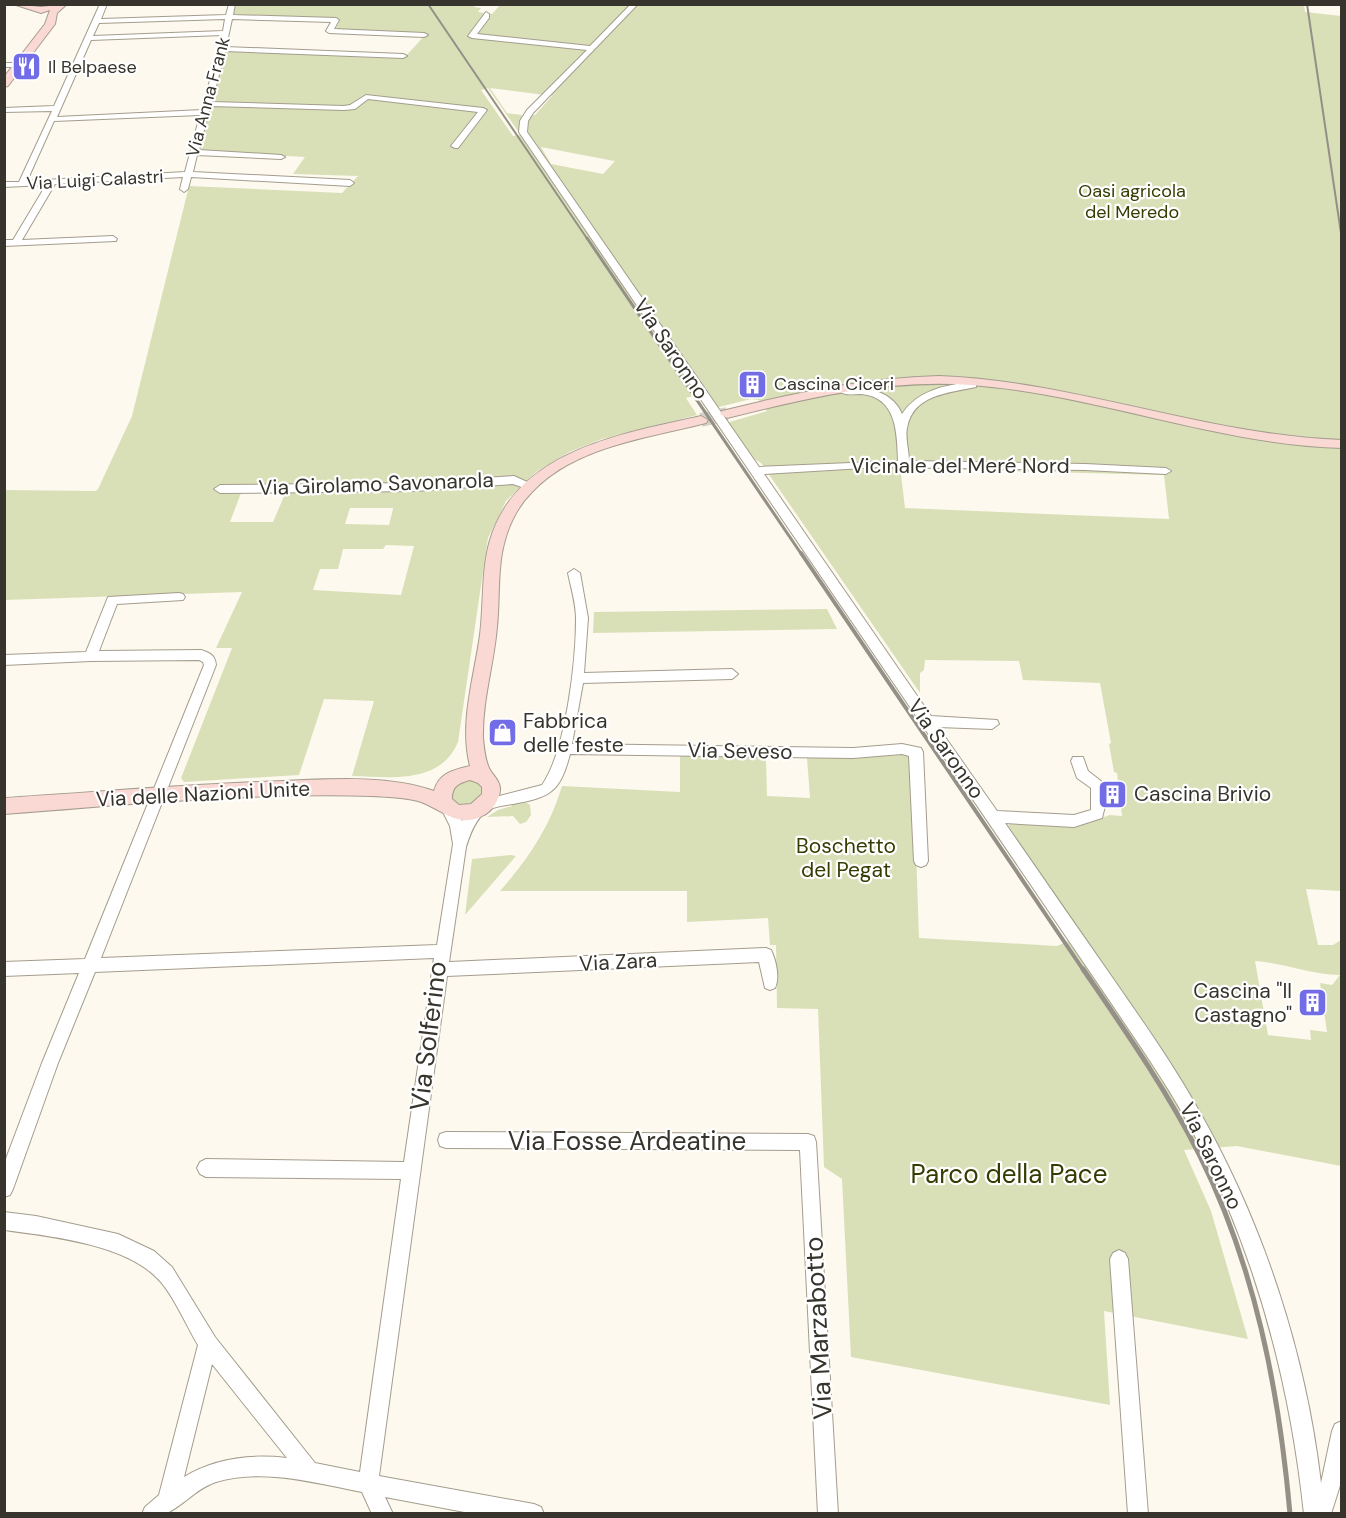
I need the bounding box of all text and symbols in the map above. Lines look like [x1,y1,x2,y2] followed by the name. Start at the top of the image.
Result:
[180,34,236,160] street label: Via Anna Frank
[11,51,43,83] restaurant icon: Il Belpaese
[48,55,137,79] place label: Il Belpaese
[26,164,164,196] street label: Via Luigi Calastri
[1078,179,1186,224] park label: Oasi agricola del Meredo
[627,293,715,405] street label: Via Saronno
[737,368,769,400] building icon: Cascina Ciceri
[774,372,894,396] place label: Cascina Ciceri
[850,452,1070,480] street label: Vicinale del Meré Nord
[258,466,494,502] street label: Via Girolamo Savonarola
[901,693,991,805] street label: Via Saronno
[523,707,624,759] place label: Fabbrica delle feste
[486,717,518,749] shop icon: Fabbrica delle feste
[687,736,793,766] street label: Via Seveso
[95,774,311,814] street label: Via delle Nazioni Unite
[1097,778,1129,810] building icon: Cascina Brivio
[1134,780,1271,808] place label: Cascina Brivio
[796,832,896,884] park label: Boschetto del Pegat
[578,946,658,978] street label: Via Zara
[402,959,454,1113] street label: Via Solferino
[1193,977,1292,1029] place label: Cascina "Il Castagno"
[1297,987,1329,1019] building icon: Cascina "Il Castagno"
[1173,1098,1249,1214] street label: Via Saronno
[508,1124,746,1158] street label: Via Fosse Ardeatine
[911,1157,1107,1191] park label: Parco della Pace
[796,1236,840,1420] street label: Via Marzabotto

